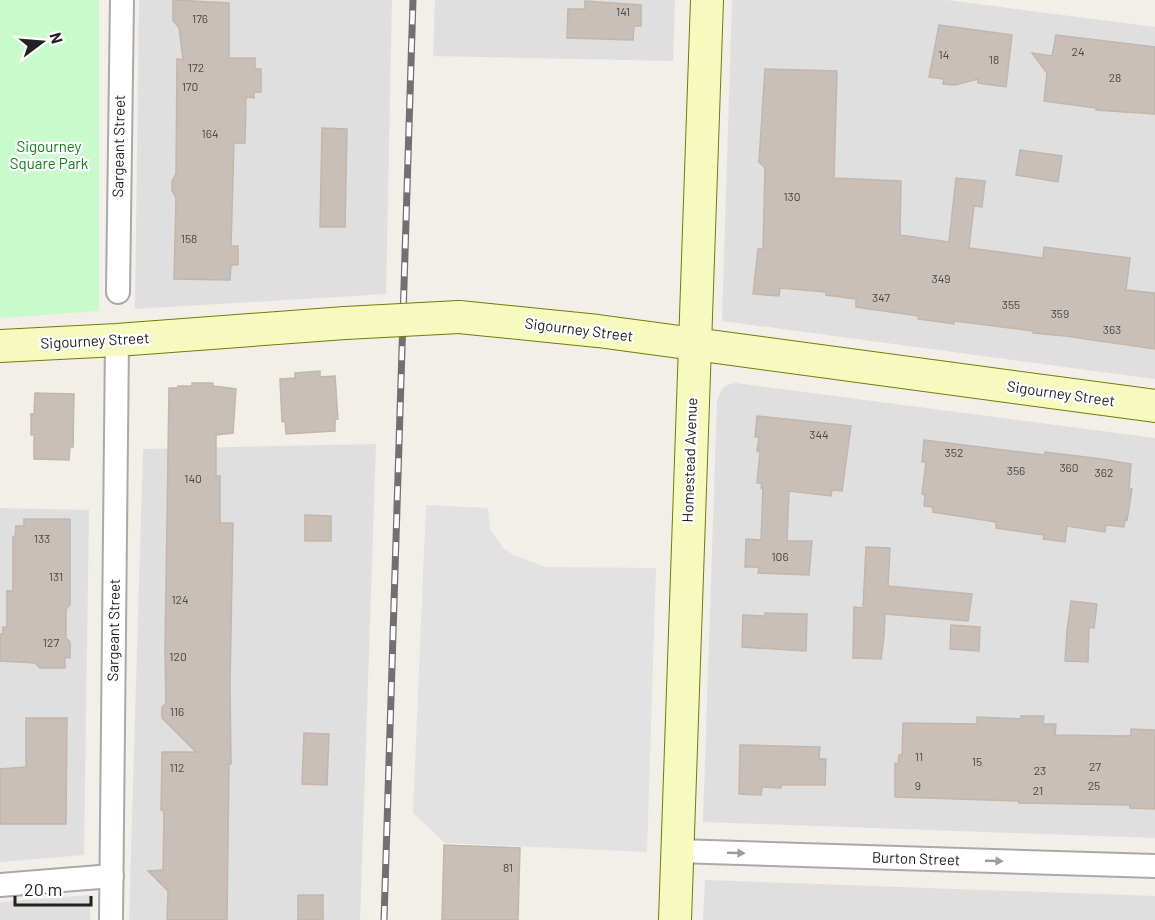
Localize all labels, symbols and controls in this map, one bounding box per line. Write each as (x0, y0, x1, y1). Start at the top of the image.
house number: 141 (616, 4, 630, 18)
house number: 176 (192, 11, 208, 25)
north arrow (12, 12, 72, 72)
text: N (46, 30, 67, 45)
house number: 24 (1071, 44, 1085, 58)
house number: 14 (939, 47, 949, 61)
house number: 18 (989, 52, 999, 66)
house number: 172 (188, 60, 204, 74)
house number: 28 (1109, 70, 1121, 84)
house number: 170 (182, 79, 198, 93)
street label: Sargeant Street (108, 94, 128, 198)
house number: 164 (202, 126, 219, 140)
park label: Sigourney Square Park (10, 137, 89, 172)
house number: 130 (783, 189, 801, 203)
house number: 158 (181, 231, 197, 245)
house number: 349 (931, 271, 951, 285)
house number: 347 (872, 290, 890, 304)
house number: 355 (1002, 297, 1020, 311)
house number: 359 (1051, 306, 1069, 320)
street label: Sigourney Street (524, 313, 634, 345)
house number: 363 (1103, 322, 1121, 336)
street label: Sigourney Street (40, 328, 150, 352)
street label: Sigourney Street (1006, 377, 1116, 410)
street label: Homestead Avenue (678, 397, 700, 523)
house number: 344 (809, 427, 829, 441)
house number: 352 (945, 445, 963, 459)
house number: 360 (1059, 460, 1079, 474)
house number: 356 (1007, 463, 1025, 477)
house number: 362 (1095, 465, 1113, 479)
house number: 140 (184, 471, 202, 485)
house number: 133 (34, 531, 50, 545)
house number: 106 (771, 549, 789, 563)
house number: 131 (49, 569, 63, 583)
street label: Sargeant Street (103, 578, 123, 682)
house number: 124 (171, 592, 189, 606)
house number: 127 (43, 635, 59, 649)
house number: 120 (169, 649, 187, 663)
house number: 116 (170, 704, 184, 718)
house number: 11 (915, 749, 923, 763)
house number: 15 (972, 754, 982, 768)
house number: 27 (1089, 759, 1101, 773)
house number: 112 (170, 760, 184, 774)
house number: 23 (1034, 763, 1046, 777)
house number: 9 (915, 778, 921, 792)
house number: 25 (1088, 778, 1100, 792)
house number: 21 (1033, 783, 1043, 797)
street label: Burton Street (872, 847, 961, 869)
one-way arrow (726, 849, 745, 858)
one-way arrow (984, 856, 1003, 866)
house number: 81 (503, 860, 513, 874)
scale bar (15, 869, 92, 907)
text: 20 m (24, 878, 62, 900)

